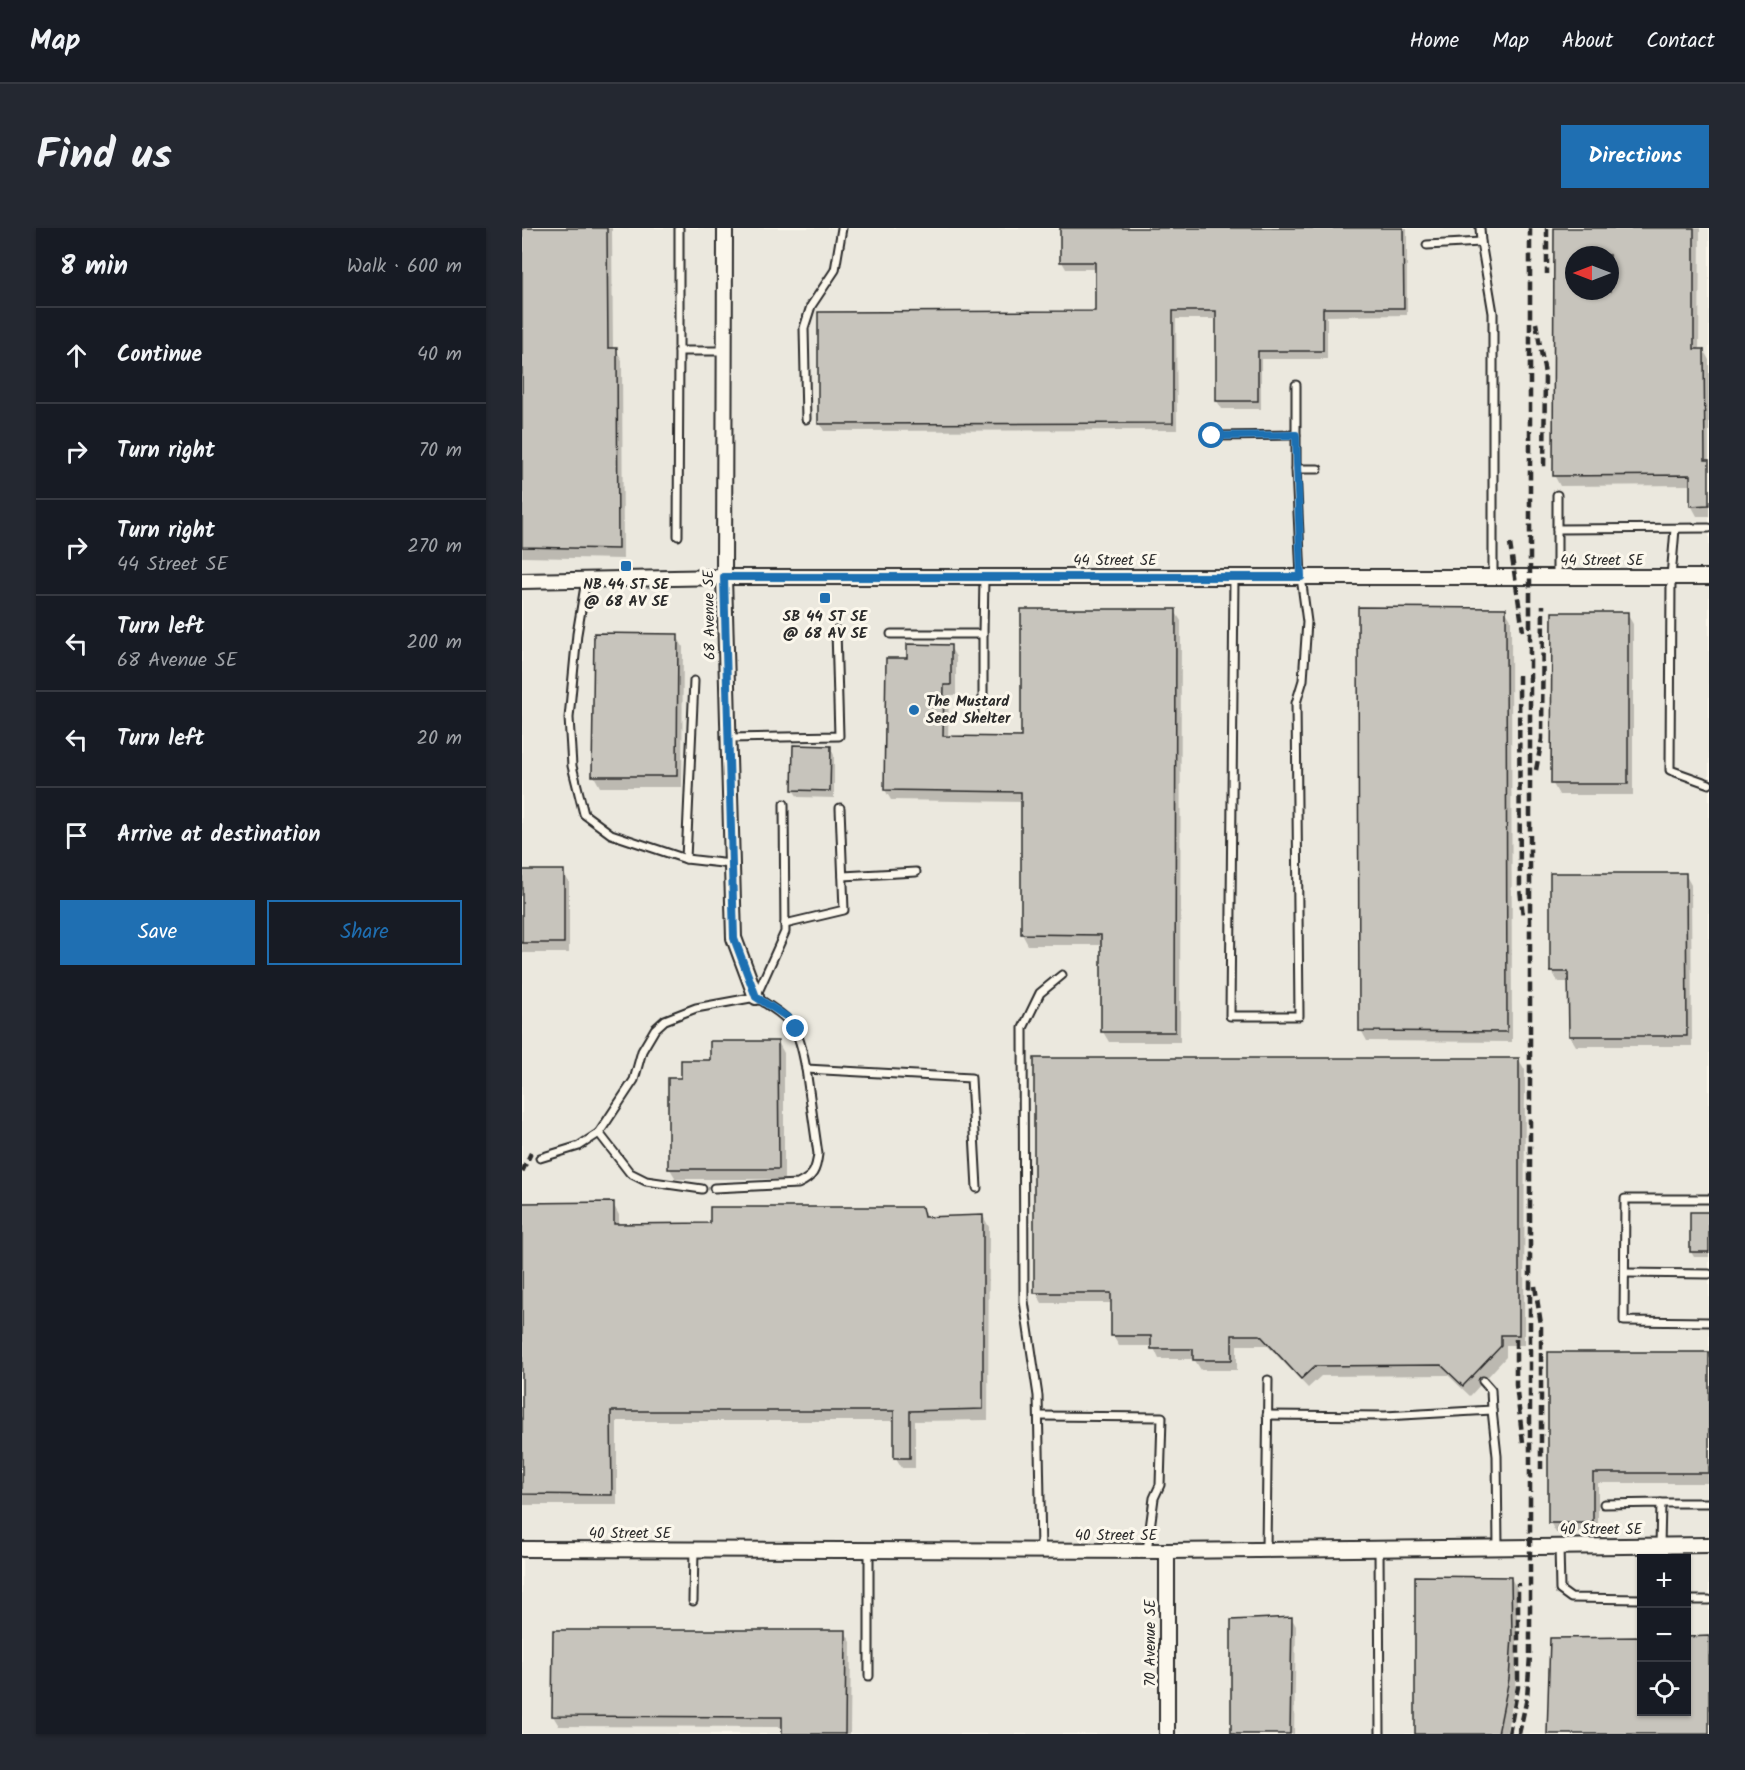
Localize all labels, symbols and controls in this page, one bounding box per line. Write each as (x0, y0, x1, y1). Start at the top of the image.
text: Map (30, 19, 81, 64)
text: Home (1410, 25, 1459, 58)
text: Map (1492, 25, 1529, 58)
text: About (1562, 25, 1613, 58)
text: Contact (1646, 25, 1715, 58)
text: Find us (36, 123, 172, 190)
button: Directions (1561, 125, 1709, 188)
text: 8 min (60, 246, 128, 288)
north arrow (1565, 246, 1619, 300)
text: Walk · 600 m (347, 251, 462, 283)
text: Continue (117, 338, 202, 373)
icon: ahead (60, 339, 93, 372)
text: 40 m (417, 339, 462, 371)
route start (1198, 422, 1224, 448)
text: Turn right (117, 434, 215, 469)
icon: right (60, 435, 93, 468)
text: 70 m (419, 435, 462, 467)
text: Turn right (117, 514, 215, 549)
icon: right (60, 531, 93, 564)
text: 270 m (407, 531, 462, 563)
text: 44 Street SE (117, 549, 228, 581)
street label: 44 Street SE (1073, 549, 1158, 573)
street label: 44 Street SE (1560, 549, 1645, 573)
marker: NB 44 ST SE @ 68 AV SE (619, 559, 633, 573)
street label: 68 Avenue SE (697, 568, 723, 660)
place label: NB 44 ST SE @ 68 AV SE (583, 573, 669, 614)
marker: SB 44 ST SE @ 68 AV SE (818, 591, 832, 605)
place label: SB 44 ST SE @ 68 AV SE (783, 605, 868, 646)
text: Turn left (117, 610, 204, 645)
icon: left (60, 627, 93, 660)
text: 200 m (406, 627, 462, 659)
text: 68 Avenue SE (117, 645, 237, 677)
place label: The Mustard Seed Shelter (926, 690, 1011, 731)
marker: The Mustard Seed Shelter (907, 703, 921, 717)
text: Turn left (117, 722, 204, 757)
icon: left (60, 723, 93, 756)
text: 20 m (416, 723, 462, 755)
text: Arrive at destination (117, 818, 320, 853)
icon: arrive (60, 819, 93, 852)
button: Save (60, 900, 255, 965)
button: Share (267, 900, 462, 965)
route end (782, 1015, 808, 1041)
street label: 40 Street SE (1560, 1518, 1644, 1542)
street label: 40 Street SE (589, 1522, 673, 1546)
street label: 40 Street SE (1075, 1524, 1159, 1548)
map controls (1637, 1554, 1691, 1716)
button: + (1637, 1554, 1691, 1608)
street label: 70 Avenue SE (1139, 1598, 1163, 1687)
button: − (1637, 1608, 1691, 1662)
button: locate (1637, 1662, 1691, 1716)

